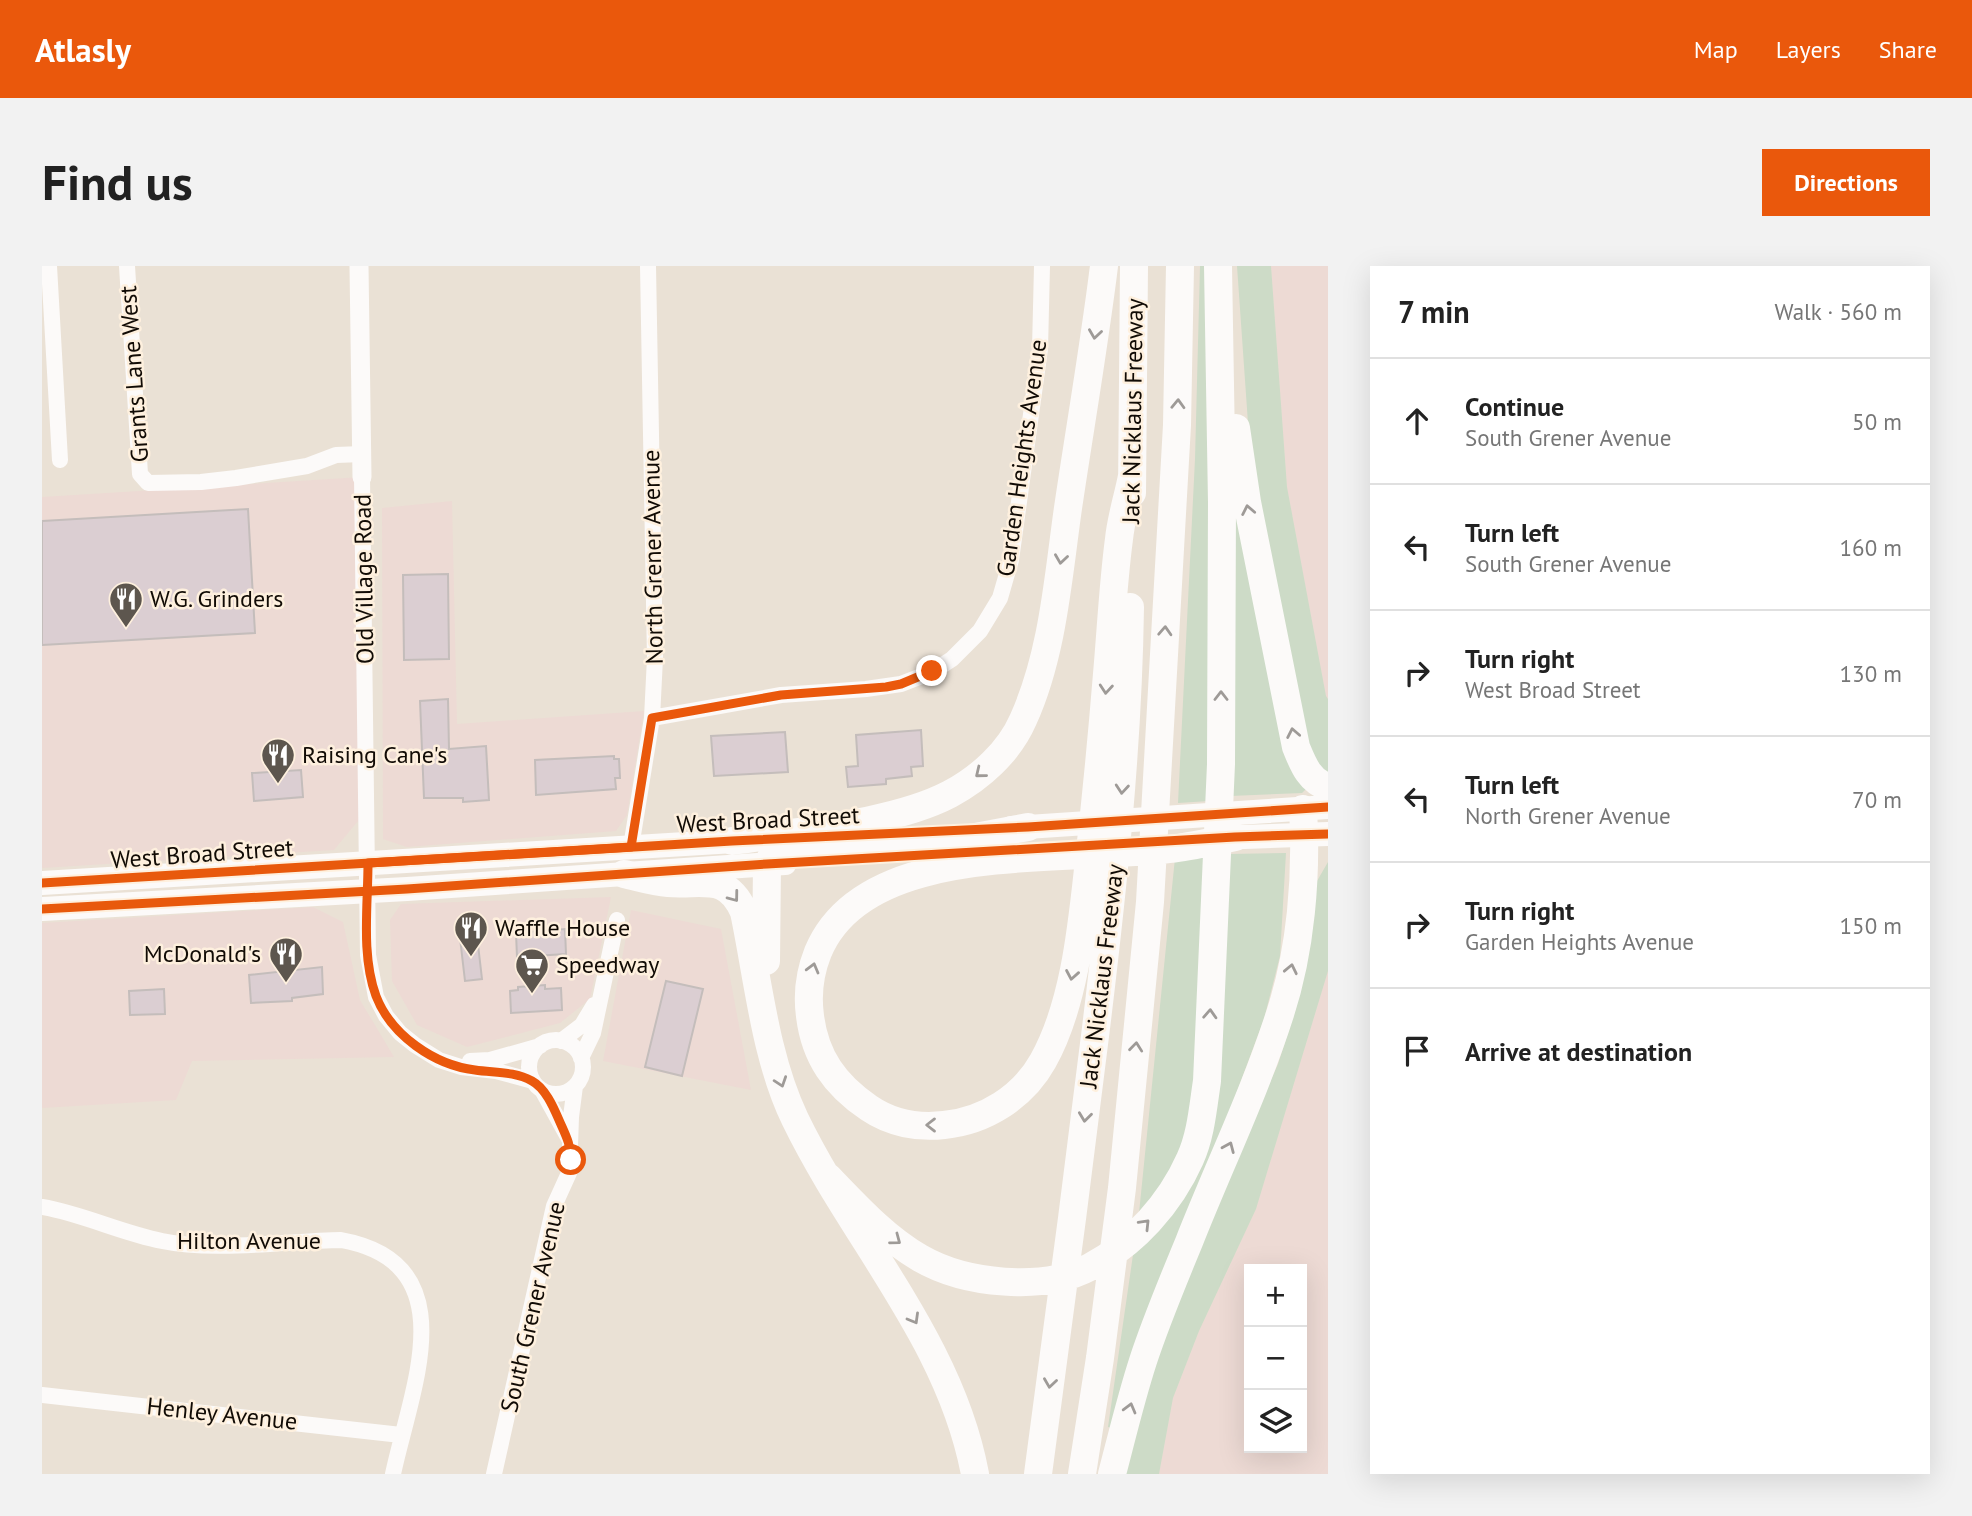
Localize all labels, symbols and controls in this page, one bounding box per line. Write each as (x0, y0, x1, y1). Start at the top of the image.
text: Atlasly (35, 28, 131, 71)
text: Map (1694, 34, 1738, 65)
text: Layers (1776, 34, 1841, 65)
text: Share (1879, 34, 1937, 65)
button: Directions (1762, 149, 1930, 216)
text: Find us (42, 150, 193, 214)
street label: Grants Lane West (112, 285, 155, 463)
text: 7 min (1398, 292, 1470, 331)
text: Walk · 560 m (1775, 297, 1902, 326)
street label: Jack Nicklaus Freeway (1115, 298, 1150, 525)
one-way arrow (1088, 328, 1103, 340)
street label: Garden Heights Avenue (990, 337, 1053, 578)
text: Continue (1465, 390, 1564, 423)
one-way arrow (1170, 398, 1185, 409)
icon: ahead (1398, 402, 1436, 440)
text: 50 m (1852, 407, 1902, 436)
text: South Grener Avenue (1465, 423, 1671, 452)
street label: North Grener Avenue (635, 449, 670, 665)
street label: Old Village Road (347, 494, 380, 664)
one-way arrow (1242, 504, 1257, 516)
text: Turn left (1465, 516, 1559, 549)
icon: left (1398, 528, 1436, 566)
text: 160 m (1840, 533, 1902, 562)
text: South Grener Avenue (1465, 549, 1671, 578)
one-way arrow (1054, 553, 1069, 564)
restaurant icon: W.G. Grinders (107, 580, 145, 629)
place label: W.G. Grinders (150, 583, 283, 614)
one-way arrow (1157, 626, 1172, 637)
text: Turn right (1465, 642, 1574, 675)
icon: right (1398, 654, 1436, 692)
route end (916, 655, 947, 686)
text: 130 m (1840, 659, 1902, 688)
text: West Broad Street (1465, 675, 1641, 704)
one-way arrow (1099, 684, 1114, 695)
one-way arrow (1213, 690, 1229, 701)
one-way arrow (1287, 727, 1302, 739)
restaurant icon: Raising Cane's (259, 736, 297, 785)
place label: Raising Cane's (302, 739, 447, 770)
one-way arrow (976, 765, 989, 777)
text: Turn left (1465, 768, 1559, 801)
icon: left (1398, 780, 1436, 818)
one-way arrow (1115, 784, 1130, 795)
text: 70 m (1852, 785, 1902, 814)
street label: West Broad Street (676, 799, 860, 840)
text: North Grener Avenue (1465, 801, 1671, 830)
street label: West Broad Street (109, 832, 294, 875)
street label: Jack Nicklaus Freeway (1072, 862, 1131, 1091)
one-way arrow (726, 890, 739, 902)
text: Turn right (1465, 894, 1574, 927)
icon: right (1398, 906, 1436, 944)
restaurant icon: Waffle House (452, 909, 490, 958)
text: 150 m (1840, 911, 1902, 940)
place label: Waffle House (495, 912, 630, 943)
text: Garden Heights Avenue (1465, 927, 1694, 956)
restaurant icon: McDonald's (267, 935, 305, 984)
place label: McDonald's (144, 938, 261, 969)
supermarket icon: Speedway (513, 946, 551, 995)
place label: Speedway (556, 949, 660, 980)
one-way arrow (805, 962, 819, 974)
one-way arrow (1283, 963, 1297, 975)
one-way arrow (1065, 969, 1080, 981)
one-way arrow (1203, 1008, 1218, 1019)
icon: arrive (1398, 1032, 1436, 1070)
text: Arrive at destination (1465, 1035, 1692, 1068)
one-way arrow (1128, 1042, 1143, 1053)
one-way arrow (773, 1076, 787, 1088)
one-way arrow (1078, 1111, 1093, 1123)
one-way arrow (925, 1117, 935, 1133)
one-way arrow (1221, 1142, 1235, 1154)
route start (555, 1144, 586, 1175)
street label: South Grener Avenue (493, 1198, 572, 1415)
one-way arrow (1137, 1220, 1150, 1233)
street label: Hilton Avenue (177, 1225, 321, 1256)
one-way arrow (888, 1232, 900, 1245)
map controls (1244, 1264, 1307, 1453)
button: + (1244, 1264, 1307, 1327)
one-way arrow (906, 1312, 919, 1325)
button: − (1244, 1327, 1307, 1390)
one-way arrow (1043, 1377, 1058, 1389)
street label: Henley Avenue (145, 1390, 299, 1437)
button: layers (1244, 1390, 1307, 1453)
one-way arrow (1122, 1402, 1136, 1414)

